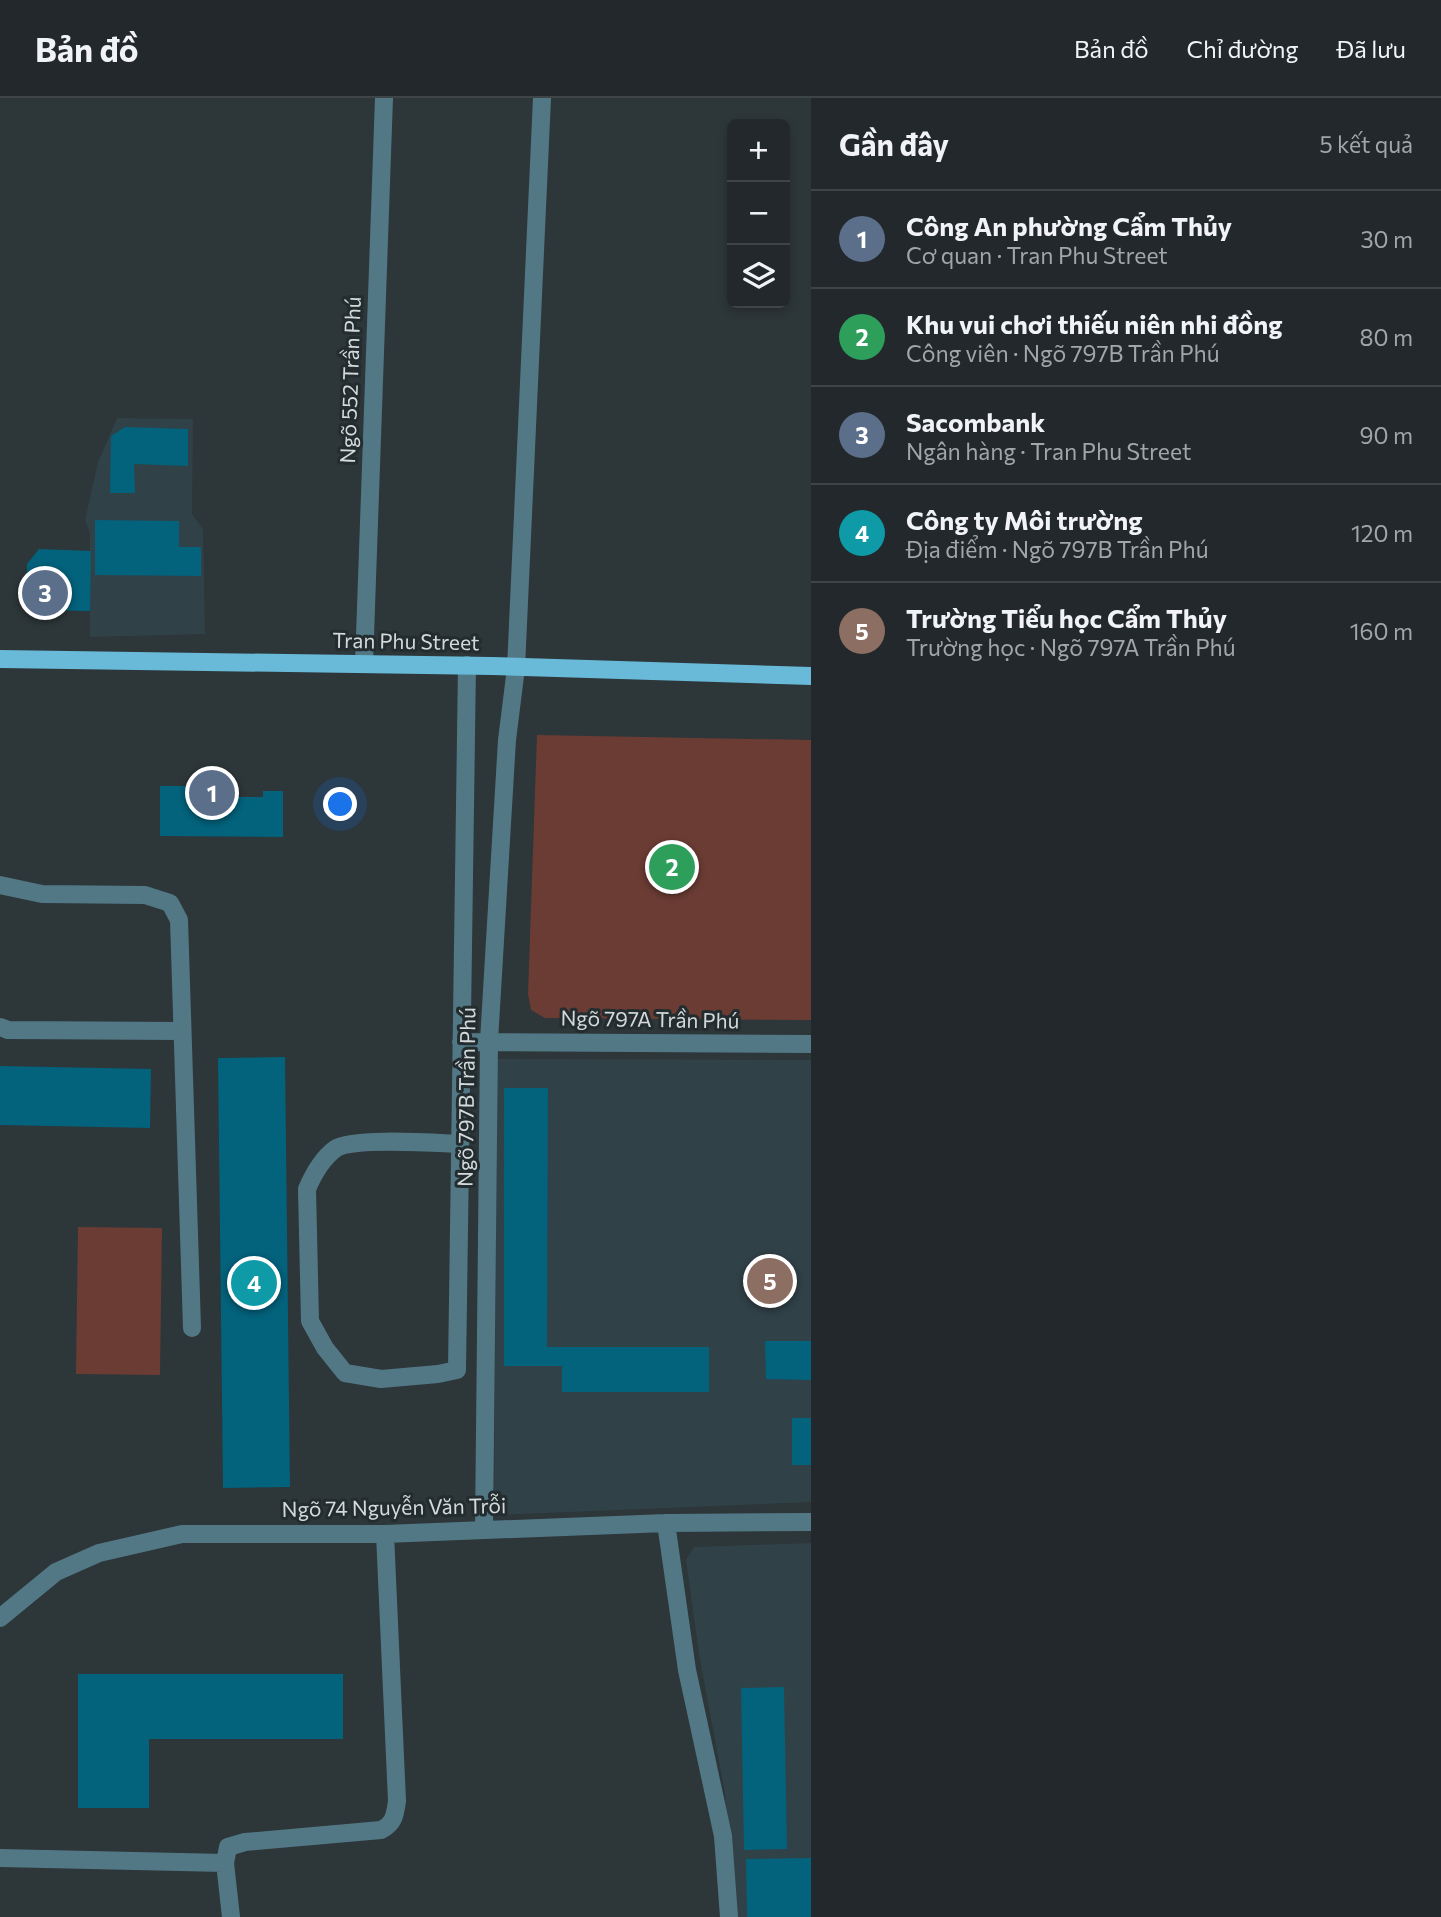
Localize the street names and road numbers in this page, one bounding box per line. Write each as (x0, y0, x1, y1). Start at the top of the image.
street label: Ngõ 552 Trần Phú (334, 296, 365, 464)
street label: Tran Phu Street (332, 627, 480, 654)
street label: Ngõ 797A Trần Phú (560, 1004, 740, 1033)
street label: Ngõ 797B Trần Phú (451, 1007, 480, 1187)
street label: Ngõ 74 Nguyễn Văn Trỗi (281, 1491, 506, 1521)

